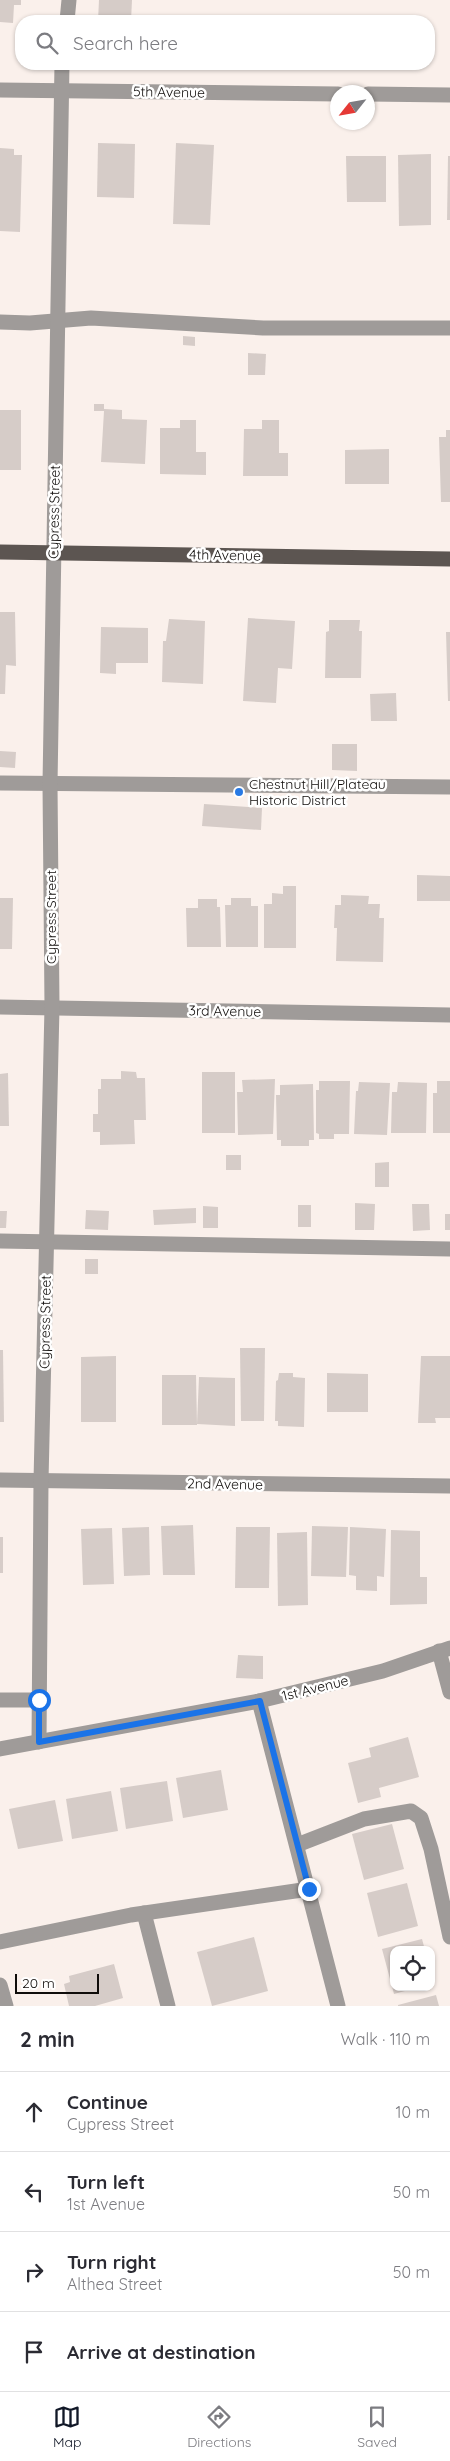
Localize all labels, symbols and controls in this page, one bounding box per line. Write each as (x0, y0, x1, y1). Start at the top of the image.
search box (15, 15, 435, 70)
icon: search (33, 29, 61, 57)
text: Search here (73, 31, 178, 55)
street label: 5th Avenue (133, 82, 205, 102)
north arrow (330, 85, 375, 130)
street label: Cypress Street (44, 465, 64, 559)
street label: 4th Avenue (189, 545, 261, 565)
place label: Chestnut Hill/Plateau Historic District (249, 775, 386, 809)
marker: Chestnut Hill/Plateau Historic District (233, 786, 245, 798)
street label: Cypress Street (42, 870, 60, 964)
street label: 3rd Avenue (189, 1001, 262, 1021)
street label: Cypress Street (35, 1275, 55, 1369)
street label: 2nd Avenue (187, 1474, 263, 1494)
street label: 1st Avenue (280, 1671, 350, 1705)
route start (28, 1689, 51, 1712)
route end (298, 1878, 321, 1901)
map controls (390, 1946, 435, 1991)
button: locate (390, 1946, 435, 1991)
scale bar (15, 1971, 99, 1994)
text: 20 m (22, 1974, 55, 1992)
text: 2 min (20, 2026, 75, 2052)
text: Walk · 110 m (341, 2029, 430, 2049)
text: Continue (67, 2090, 148, 2114)
icon: ahead (20, 2098, 48, 2126)
text: 10 m (396, 2102, 430, 2122)
text: Cypress Street (67, 2114, 174, 2134)
text: Turn left (67, 2170, 145, 2194)
icon: left (20, 2178, 48, 2206)
text: 50 m (393, 2182, 430, 2202)
text: 1st Avenue (67, 2194, 145, 2214)
text: Turn right (67, 2250, 156, 2274)
icon: right (20, 2258, 48, 2286)
text: 50 m (393, 2262, 430, 2282)
text: Althea Street (67, 2274, 162, 2294)
icon: arrive (20, 2338, 48, 2366)
text: Arrive at destination (67, 2340, 256, 2364)
tab: Map (53, 2403, 81, 2451)
tab: Directions (187, 2403, 251, 2451)
tab: Saved (357, 2403, 397, 2451)

